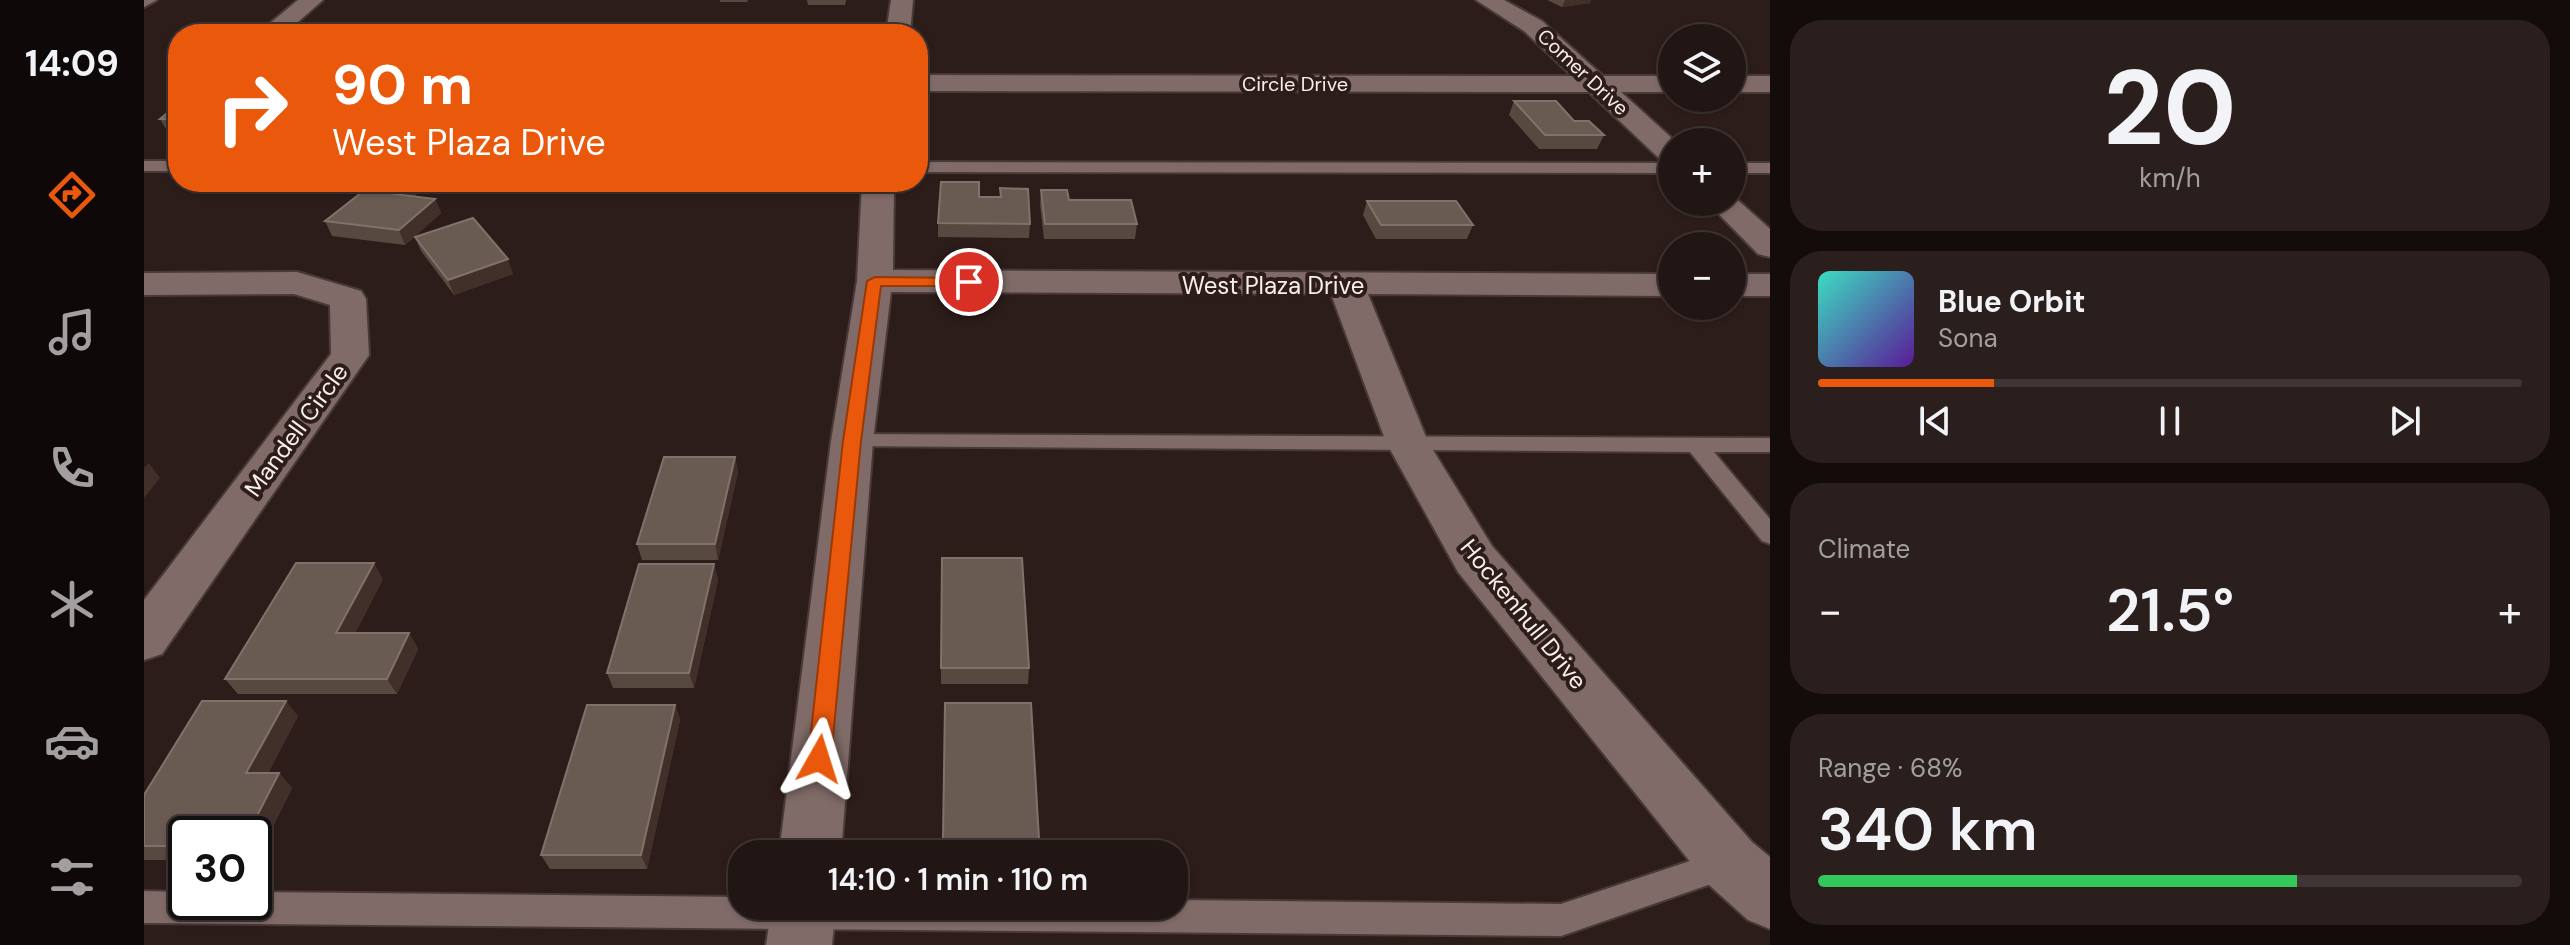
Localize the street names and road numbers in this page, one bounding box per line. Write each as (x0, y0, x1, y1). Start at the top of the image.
street label: Comer Drive (1532, 23, 1634, 121)
street label: Circle Drive (1242, 71, 1348, 97)
street label: West Plaza Drive (1182, 270, 1364, 301)
street label: Mandell Circle (237, 357, 355, 503)
street label: Hockenhull Drive (1454, 533, 1594, 695)

